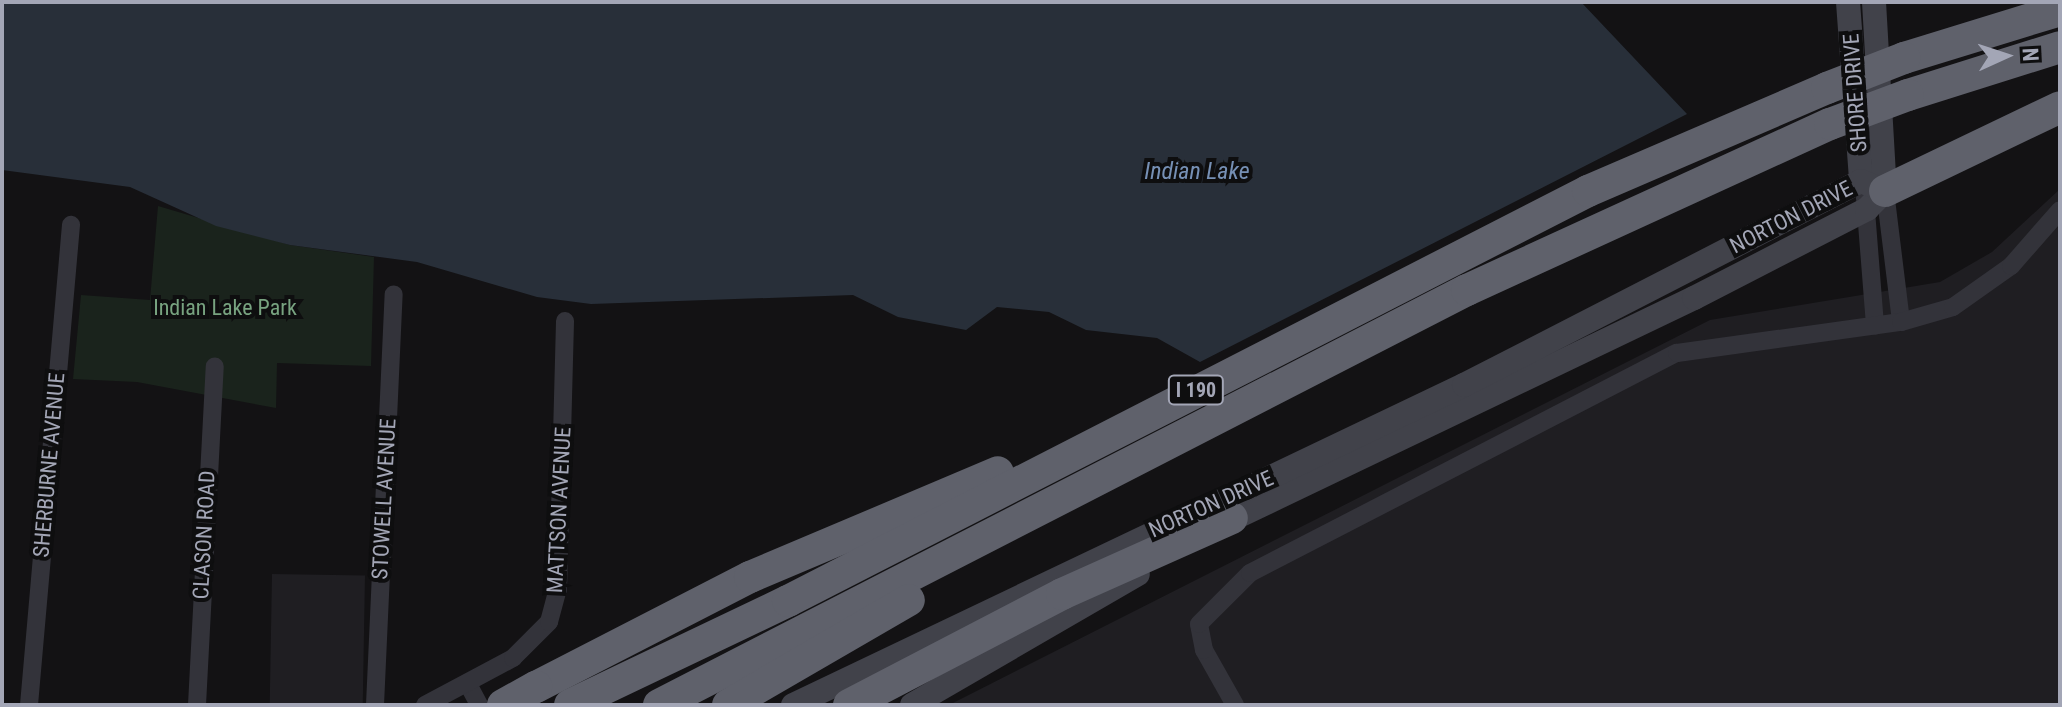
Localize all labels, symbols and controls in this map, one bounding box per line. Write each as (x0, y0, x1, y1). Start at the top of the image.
north arrow (1966, 16, 2046, 96)
street label: SHORE DRIVE (1838, 33, 1872, 153)
text: N (2018, 47, 2043, 62)
water label: Indian Lake (1144, 158, 1250, 186)
street label: NORTON DRIVE (1725, 175, 1857, 259)
park label: Indian Lake Park (153, 295, 297, 321)
street label: SHERBURNE AVENUE (28, 372, 70, 558)
road number: I 190 (1166, 374, 1226, 406)
street label: STOWELL AVENUE (367, 418, 401, 580)
street label: MATTSON AVENUE (541, 426, 577, 594)
street label: NORTON DRIVE (1145, 465, 1277, 543)
street label: CLASON ROAD (187, 470, 221, 600)

